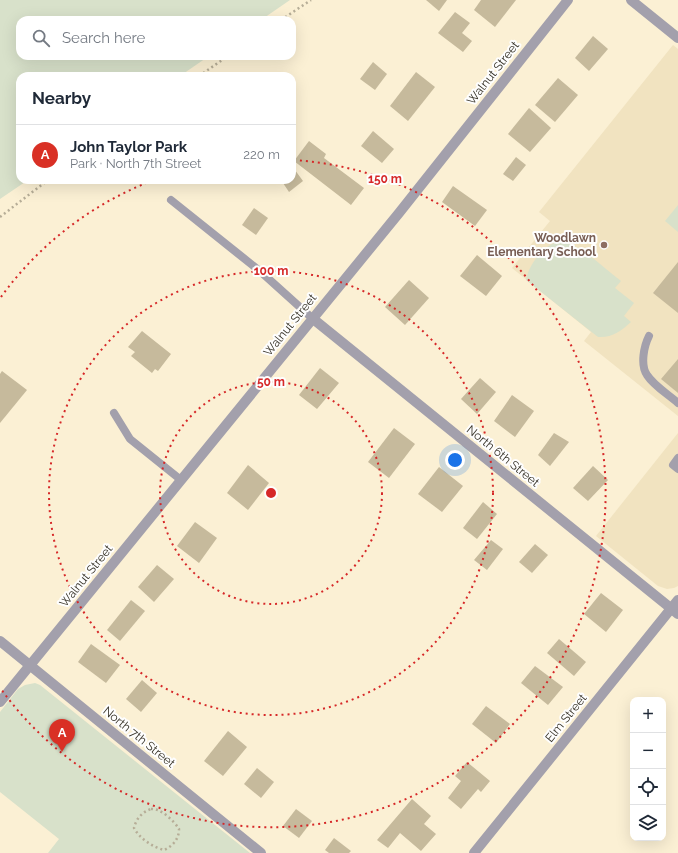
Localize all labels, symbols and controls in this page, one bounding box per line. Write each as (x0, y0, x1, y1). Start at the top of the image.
search box (16, 16, 296, 60)
icon: search (30, 27, 52, 49)
text: Search here (62, 29, 145, 47)
street label: Walnut Street (464, 39, 522, 107)
text: Nearby (32, 88, 91, 108)
text: John Taylor Park (70, 138, 187, 156)
text: A (41, 147, 49, 162)
text: 220 m (243, 147, 280, 162)
text: Park · North 7th Street (70, 156, 201, 171)
text: 150 m (368, 172, 402, 186)
place label: Woodlawn Elementary School (487, 231, 596, 259)
marker: Woodlawn Elementary School (599, 240, 609, 250)
text: 100 m (254, 264, 288, 278)
street label: Walnut Street (261, 291, 319, 359)
text: 50 m (257, 375, 285, 389)
street label: North 6th Street (464, 422, 542, 490)
your location (445, 450, 465, 470)
centre of rings (264, 486, 278, 500)
street label: Walnut Street (57, 542, 115, 610)
street label: Elm Street (542, 691, 590, 745)
map controls (630, 697, 666, 841)
button: + (630, 697, 666, 733)
street label: North 7th Street (100, 704, 178, 770)
pin: A (49, 719, 75, 752)
button: − (630, 733, 666, 769)
button: locate (630, 769, 666, 805)
button: layers (630, 805, 666, 841)

